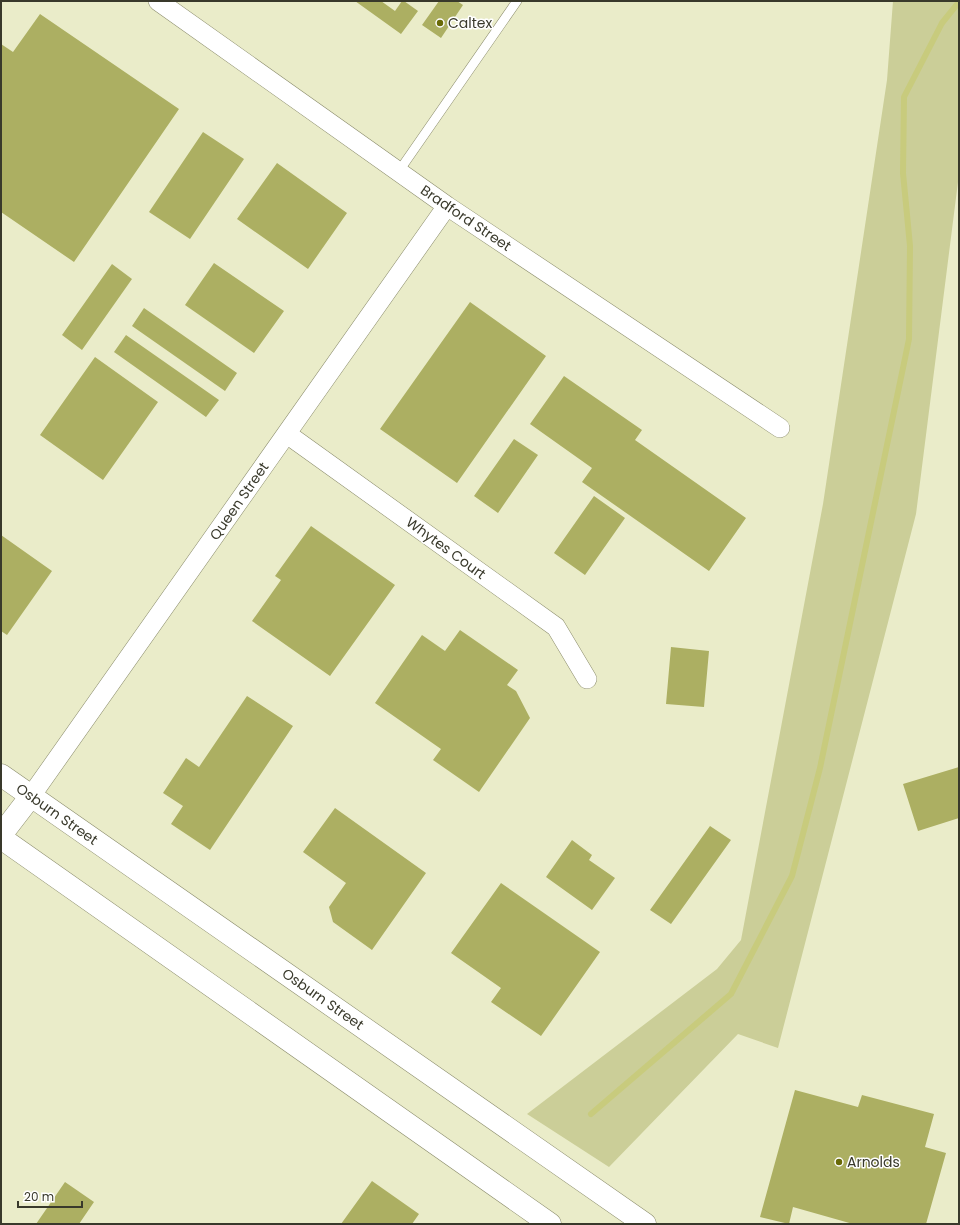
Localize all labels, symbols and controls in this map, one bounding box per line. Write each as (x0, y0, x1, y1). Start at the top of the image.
place label: Caltex (448, 13, 492, 33)
marker: Caltex (435, 18, 445, 28)
street label: Bradford Street (417, 180, 515, 256)
street label: Queen Street (205, 458, 273, 544)
street label: Whytes Court (402, 512, 490, 584)
street label: Osburn Street (12, 778, 102, 850)
street label: Osburn Street (278, 963, 368, 1035)
place label: Arnolds (847, 1152, 900, 1172)
marker: Arnolds (834, 1157, 844, 1167)
scale bar (18, 1183, 82, 1209)
text: 20 m (24, 1188, 54, 1205)

